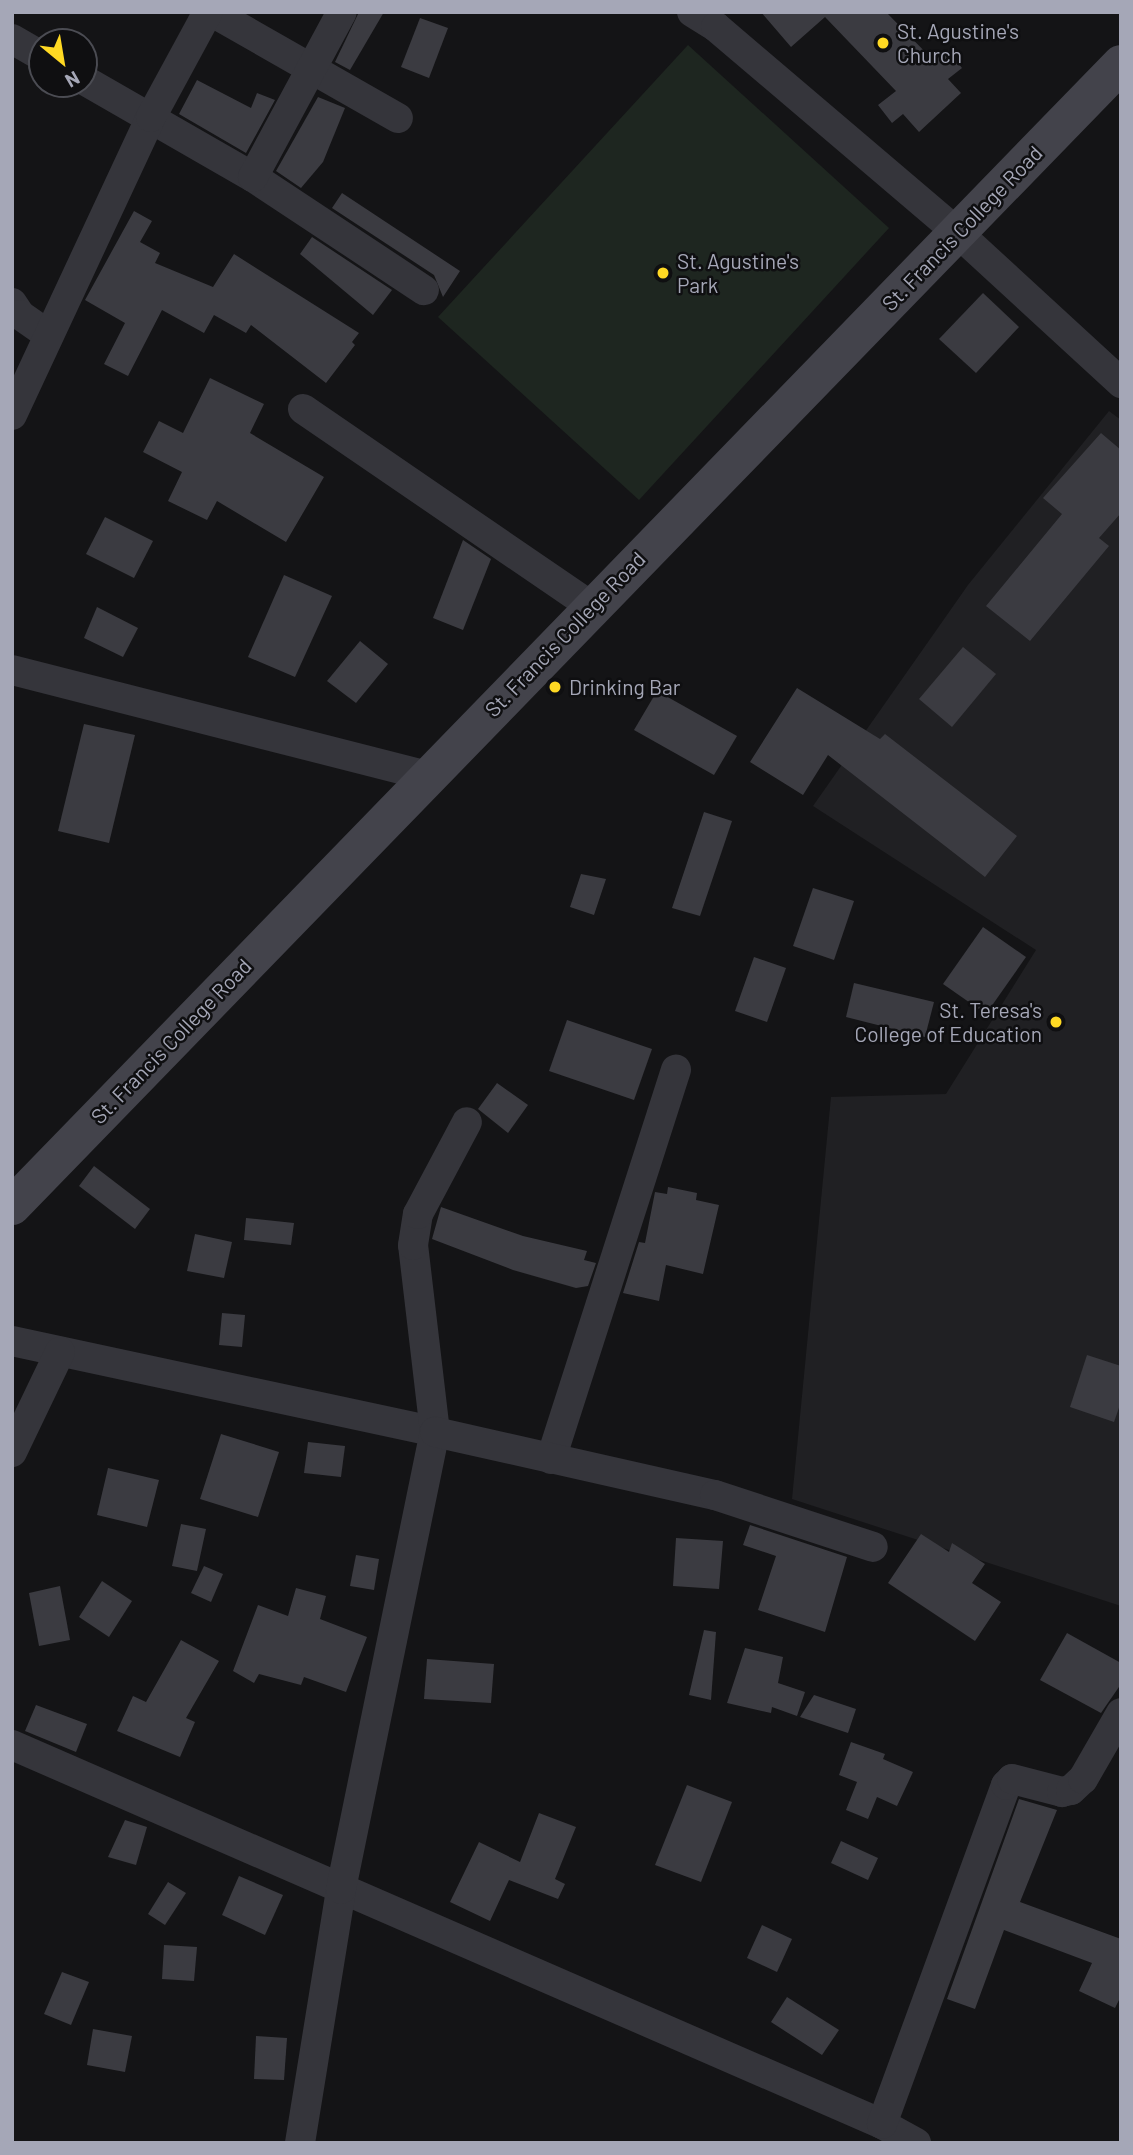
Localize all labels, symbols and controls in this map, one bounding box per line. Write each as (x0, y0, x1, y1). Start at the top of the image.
place label: St. Agustine's Church (897, 18, 1019, 68)
north arrow (28, 28, 98, 98)
marker: St. Agustine's Church (875, 35, 891, 51)
text: N (62, 67, 84, 93)
street label: St. Francis College Road (877, 140, 1047, 316)
place label: St. Agustine's Park (677, 248, 799, 298)
marker: St. Agustine's Park (655, 265, 671, 281)
street label: St. Francis College Road (480, 546, 650, 722)
place label: Drinking Bar (569, 674, 680, 700)
marker: Drinking Bar (547, 679, 563, 695)
street label: St. Francis College Road (86, 953, 256, 1129)
place label: St. Teresa's College of Education (855, 997, 1042, 1047)
marker: St. Teresa's College of Education (1048, 1014, 1064, 1030)

